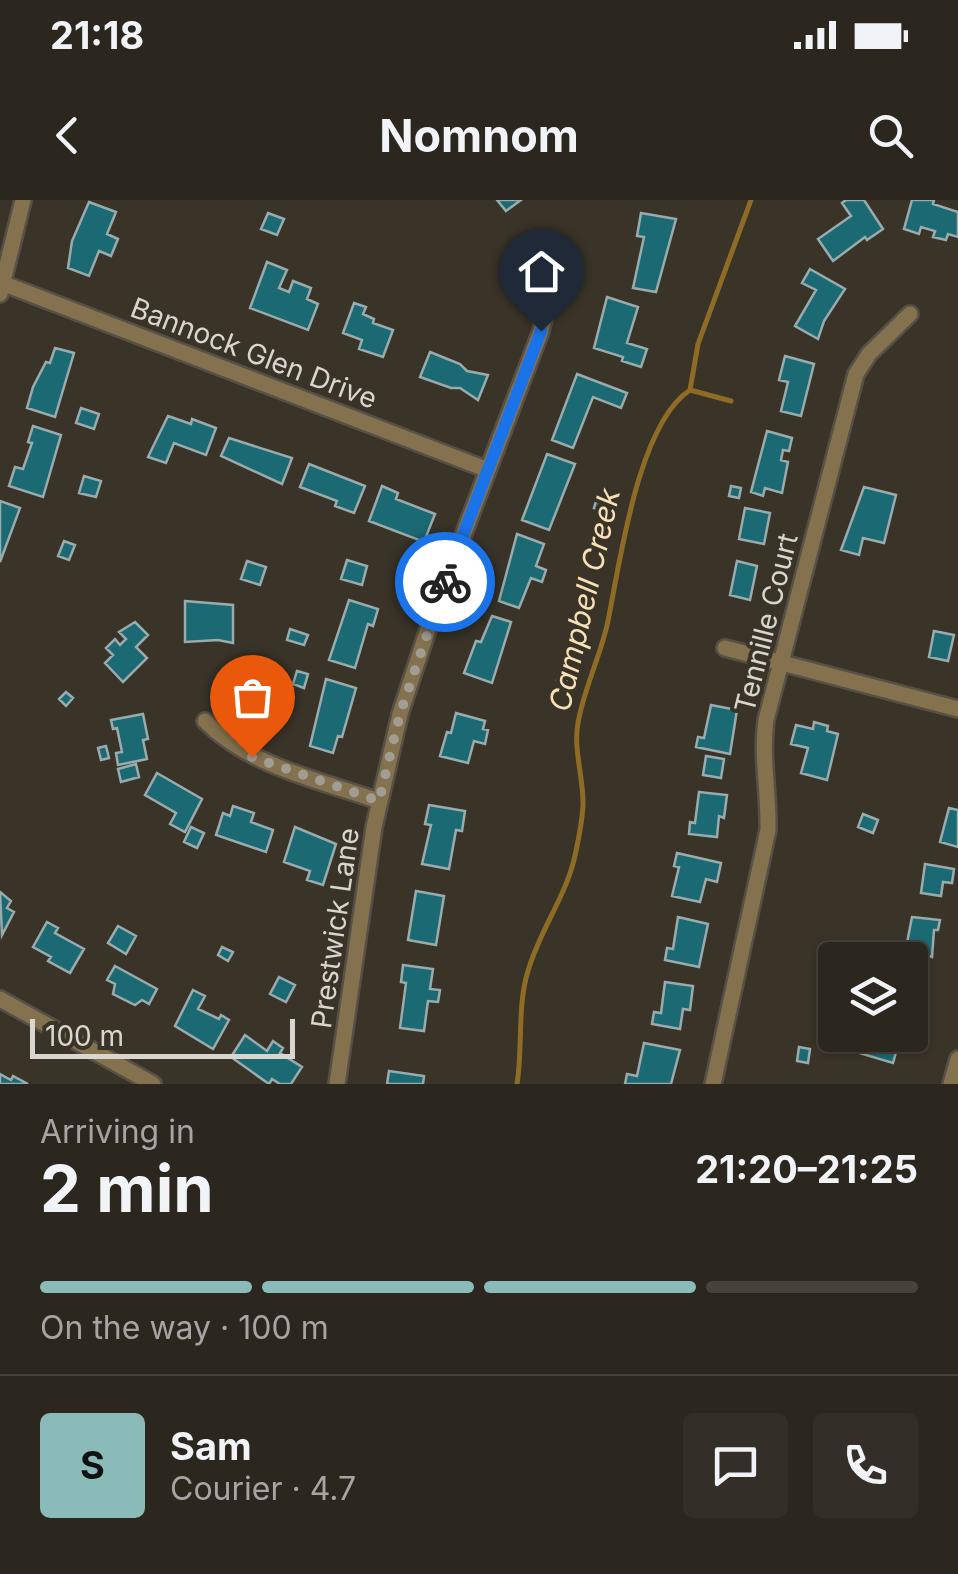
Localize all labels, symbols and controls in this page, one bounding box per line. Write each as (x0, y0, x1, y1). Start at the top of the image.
text: 21:18 (50, 12, 144, 58)
icon: back (40, 108, 95, 163)
text: Nomnom (379, 108, 579, 163)
icon: search (863, 108, 918, 163)
pin (499, 229, 584, 332)
icon: home (514, 244, 569, 299)
street label: Bannock Glen Drive (126, 290, 382, 416)
water label: Campbell Creek (541, 484, 627, 715)
street label: Tennille Court (727, 530, 805, 716)
courier (395, 532, 495, 632)
icon: bike (418, 555, 473, 610)
pin (210, 655, 295, 758)
icon: bag (225, 670, 280, 725)
street label: Prestwick Lane (304, 826, 366, 1030)
map controls (818, 942, 928, 1052)
button: layers (818, 942, 928, 1052)
scale bar (30, 1014, 295, 1058)
text: 100 m (45, 1019, 124, 1053)
text: Arriving in (40, 1112, 195, 1151)
text: 21:20–21:25 (695, 1146, 918, 1192)
text: 2 min (40, 1149, 214, 1228)
text: On the way · 100 m (40, 1308, 329, 1347)
button: chat (683, 1413, 788, 1518)
button: phone (813, 1413, 918, 1518)
text: Sam (170, 1423, 252, 1469)
text: S (80, 1442, 105, 1488)
text: Courier · 4.7 (170, 1469, 356, 1508)

